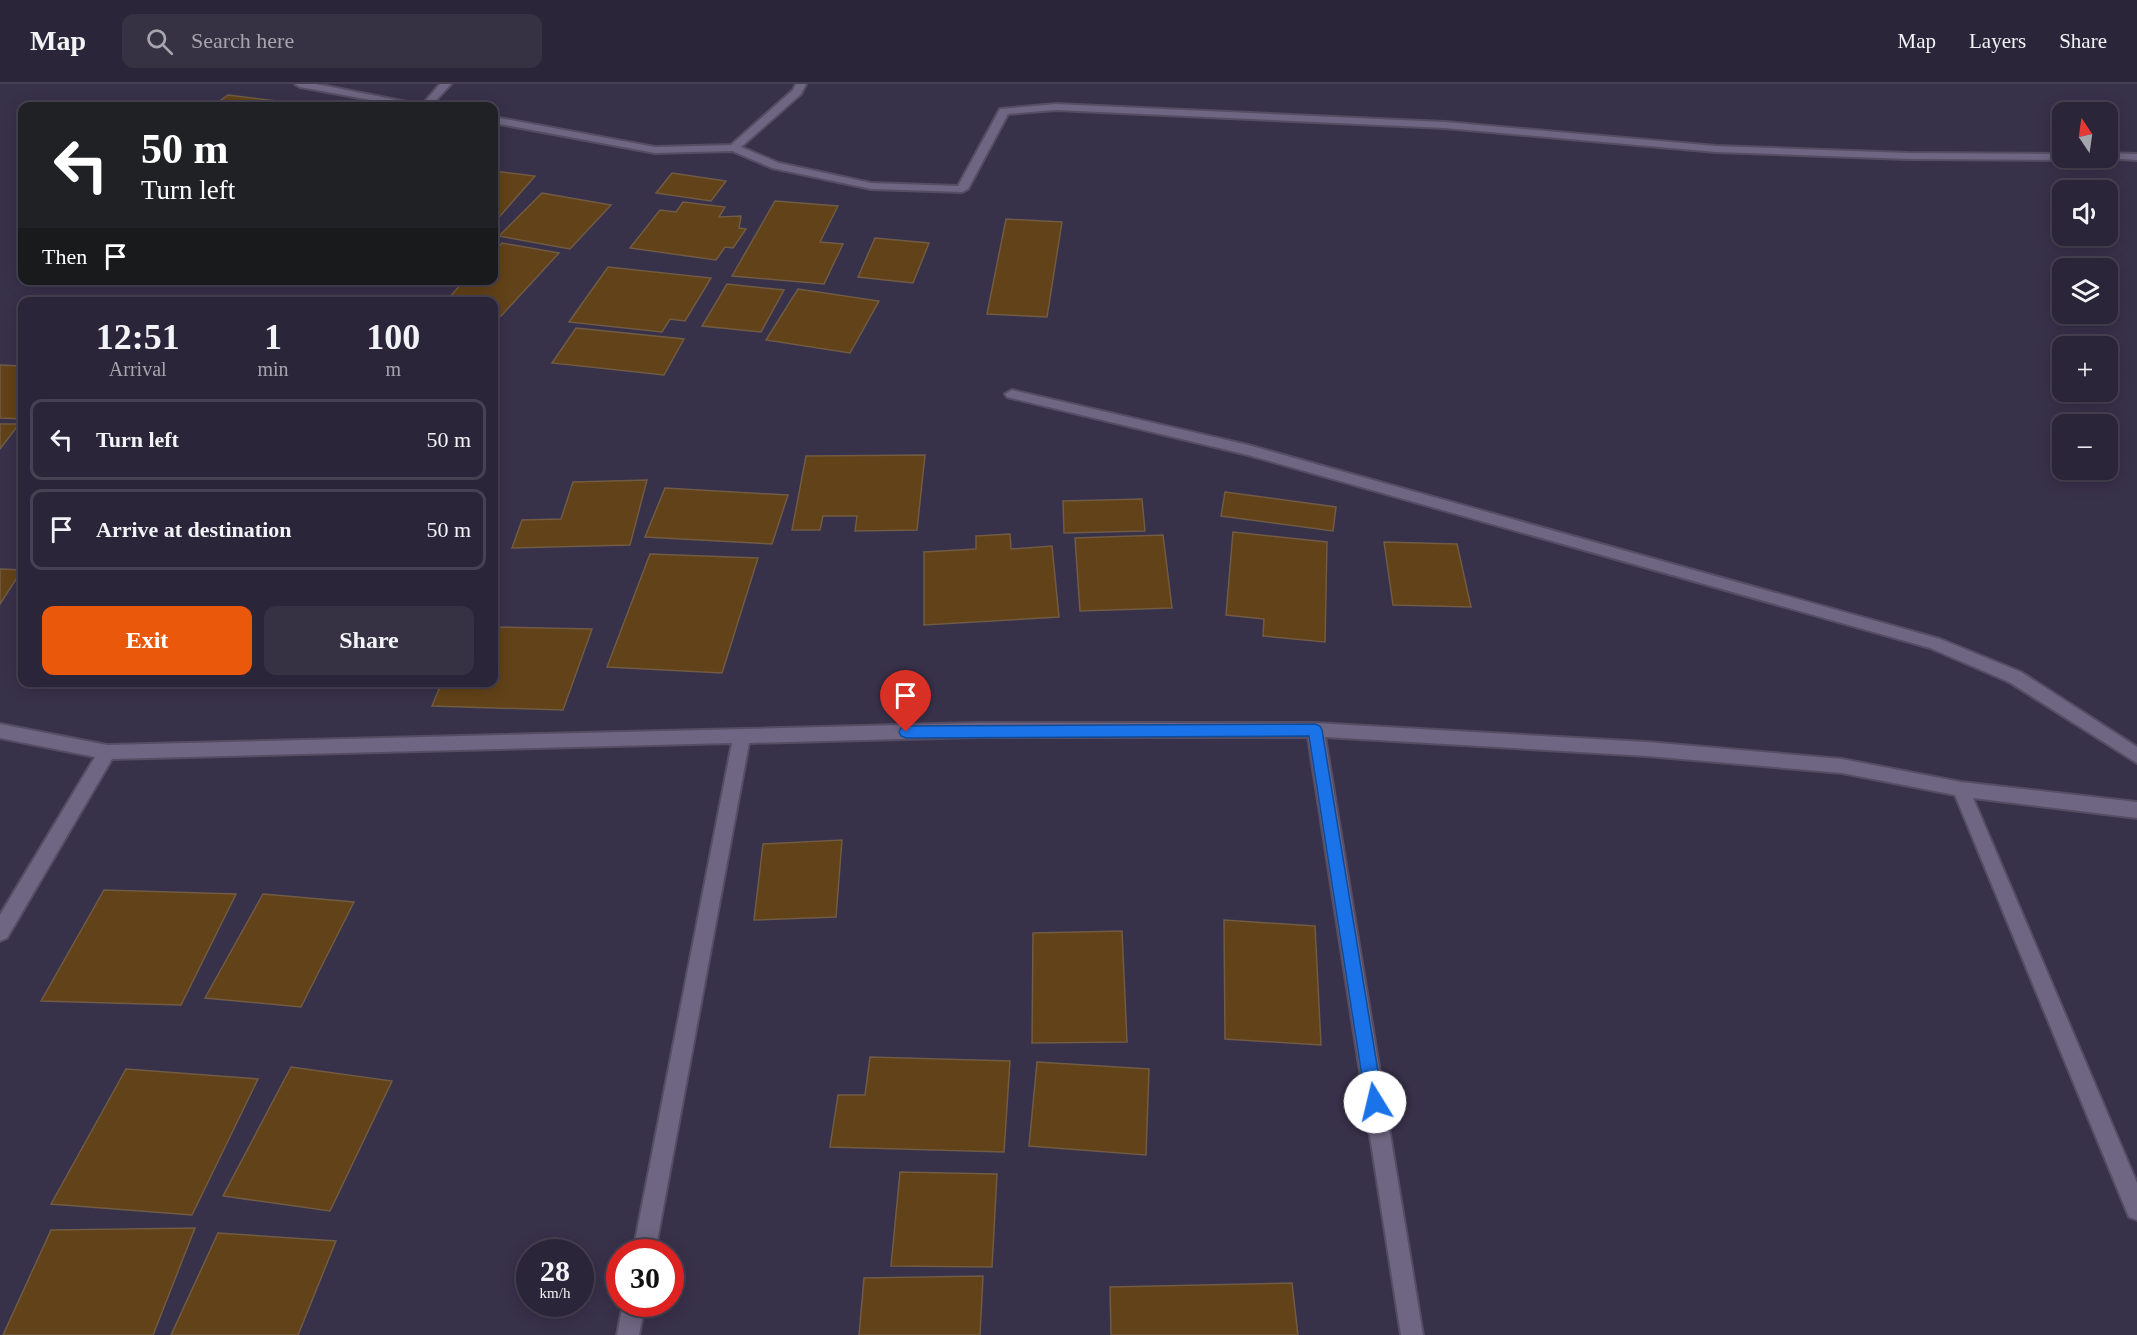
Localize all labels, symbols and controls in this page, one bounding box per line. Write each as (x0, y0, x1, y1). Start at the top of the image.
search box (122, 14, 542, 68)
text: Map (30, 25, 86, 56)
icon: search (143, 25, 176, 58)
text: Search here (191, 28, 294, 53)
text: Map (1898, 29, 1936, 53)
text: Layers (1969, 29, 2026, 53)
text: Share (2059, 29, 2107, 53)
north arrow (2052, 102, 2118, 168)
map controls (2052, 102, 2118, 480)
icon: left (42, 126, 120, 204)
text: 50 m (141, 126, 229, 172)
text: Turn left (141, 175, 235, 205)
button: sound (2052, 180, 2118, 246)
icon: arrive (99, 240, 132, 273)
text: Then (42, 244, 87, 269)
button: layers (2052, 258, 2118, 324)
text: 12:51 (96, 317, 180, 357)
text: 1 (264, 317, 282, 357)
text: 100 (366, 317, 420, 357)
button: + (2052, 336, 2118, 402)
text: Arrival (109, 358, 167, 380)
text: min (257, 358, 289, 380)
text: m (386, 358, 401, 380)
button: − (2052, 414, 2118, 480)
icon: left (45, 423, 78, 456)
text: Turn left (96, 427, 179, 452)
text: 50 m (426, 427, 471, 452)
icon: arrive (45, 513, 78, 546)
text: Arrive at destination (96, 517, 292, 542)
text: 50 m (426, 517, 471, 542)
button: Exit (42, 606, 252, 675)
button: Share (264, 606, 474, 675)
pin (880, 670, 931, 732)
icon: arrive (889, 679, 922, 712)
position arrow (1343, 1070, 1407, 1134)
speed limit sign: 30 (606, 1239, 684, 1317)
text: 28 (540, 1254, 570, 1287)
text: km/h (540, 1285, 570, 1301)

